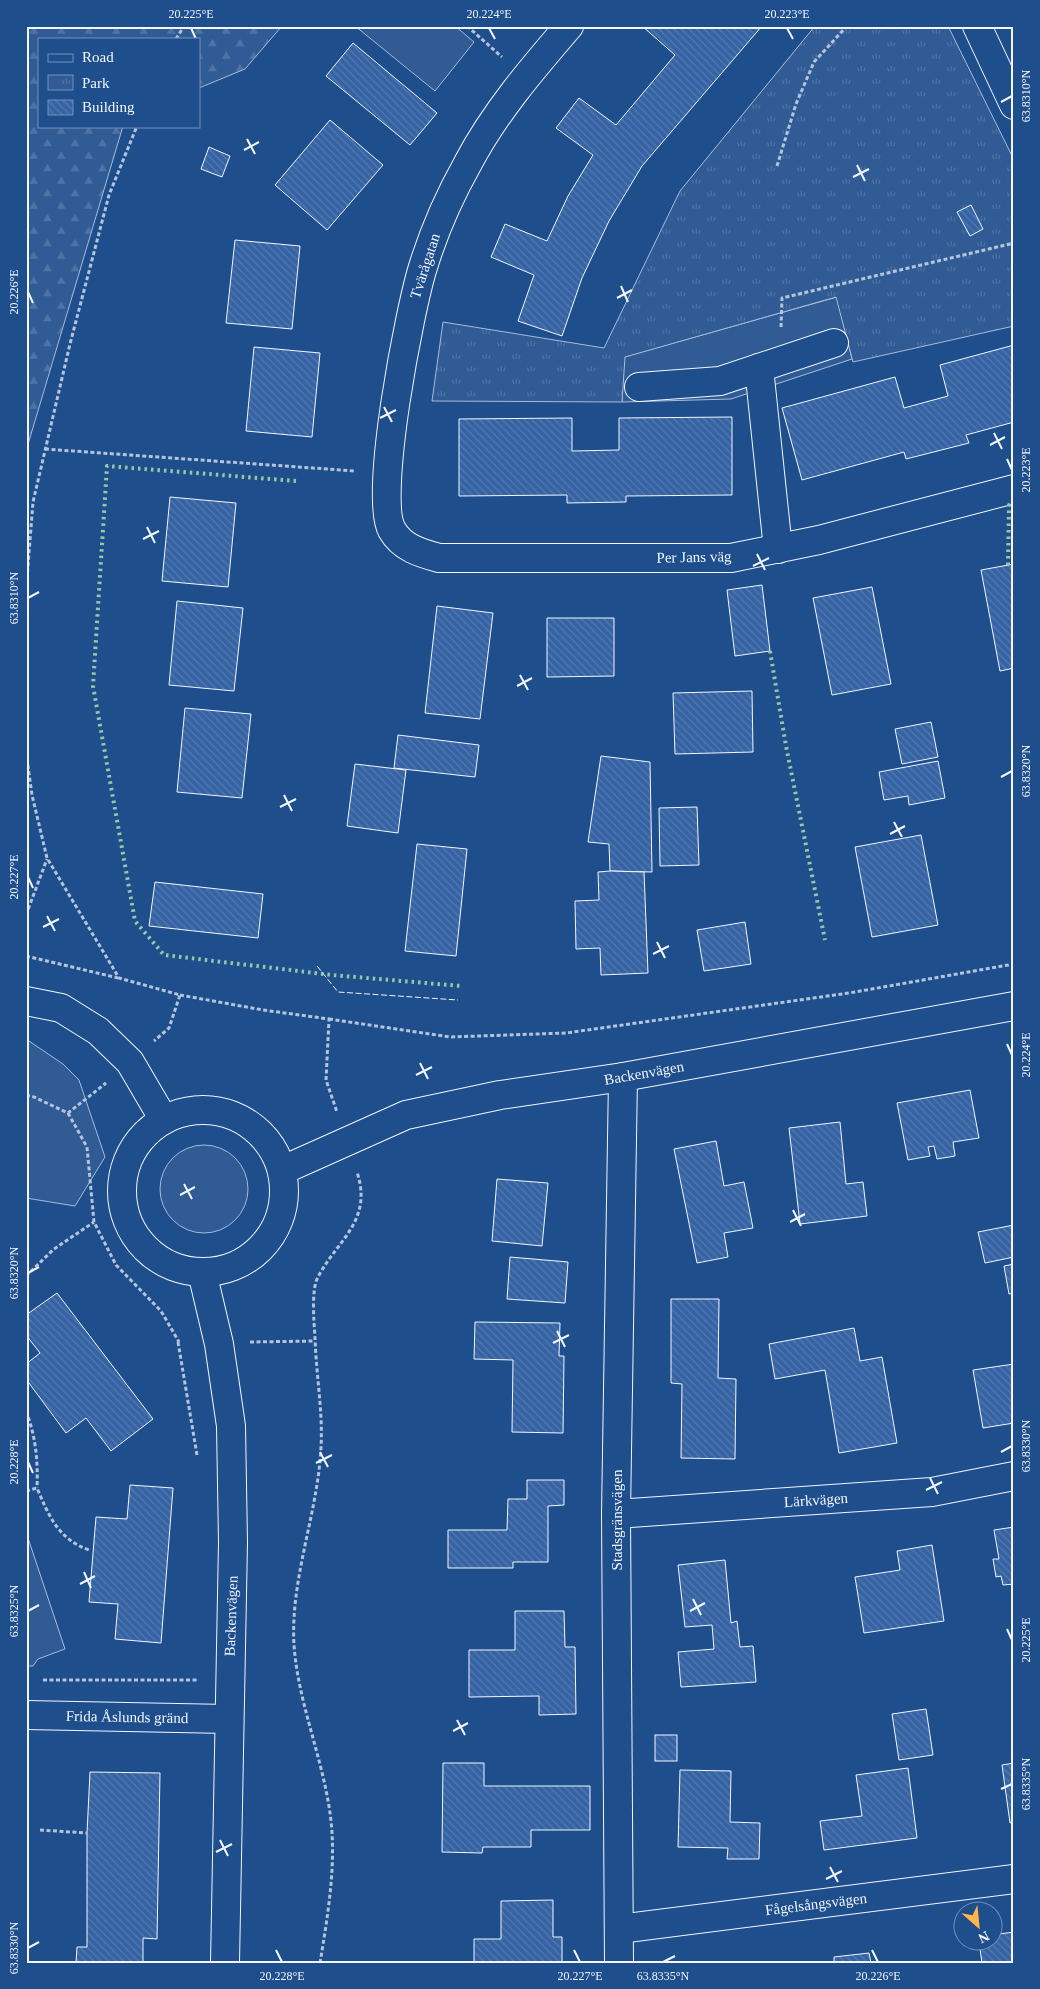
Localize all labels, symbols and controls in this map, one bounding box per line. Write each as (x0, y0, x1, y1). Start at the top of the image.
text: 20.225°E (168, 7, 214, 21)
text: 20.224°E (466, 7, 512, 21)
text: 20.223°E (764, 7, 810, 21)
legend (38, 38, 200, 128)
text: Road (82, 49, 114, 65)
text: 63.8310°N (1019, 69, 1033, 122)
text: Park (82, 75, 110, 91)
text: Building (82, 99, 135, 115)
street label: Tvärågatan (407, 231, 443, 301)
text: 20.226°E (7, 269, 21, 315)
text: 20.223°E (1019, 447, 1033, 493)
street label: Per Jans väg (656, 548, 732, 566)
text: 63.8310°N (7, 571, 21, 624)
text: 63.8320°N (1019, 744, 1033, 797)
text: 20.227°E (7, 854, 21, 900)
text: 20.224°E (1019, 1032, 1033, 1078)
street label: Backenvägen (603, 1058, 686, 1088)
text: 63.8320°N (7, 1246, 21, 1299)
text: 63.8330°N (1019, 1419, 1033, 1472)
text: 20.228°E (7, 1439, 21, 1485)
street label: Stadsgränsvägen (609, 1469, 625, 1570)
street label: Lärkvägen (783, 1490, 849, 1510)
street label: Backenvägen (222, 1575, 240, 1657)
text: 63.8325°N (7, 1584, 21, 1637)
text: 20.225°E (1019, 1617, 1033, 1663)
street label: Frida Åslunds gränd (66, 1708, 189, 1726)
text: 63.8335°N (1019, 1757, 1033, 1810)
street label: Fågelsångsvägen (764, 1890, 868, 1918)
north arrow (952, 1902, 1002, 1952)
text: 63.8330°N (7, 1921, 21, 1974)
text: N (976, 1928, 992, 1946)
text: 20.228°E (259, 1969, 305, 1983)
text: 20.227°E (557, 1969, 603, 1983)
text: 63.8335°N (637, 1969, 690, 1983)
text: 20.226°E (855, 1969, 901, 1983)

